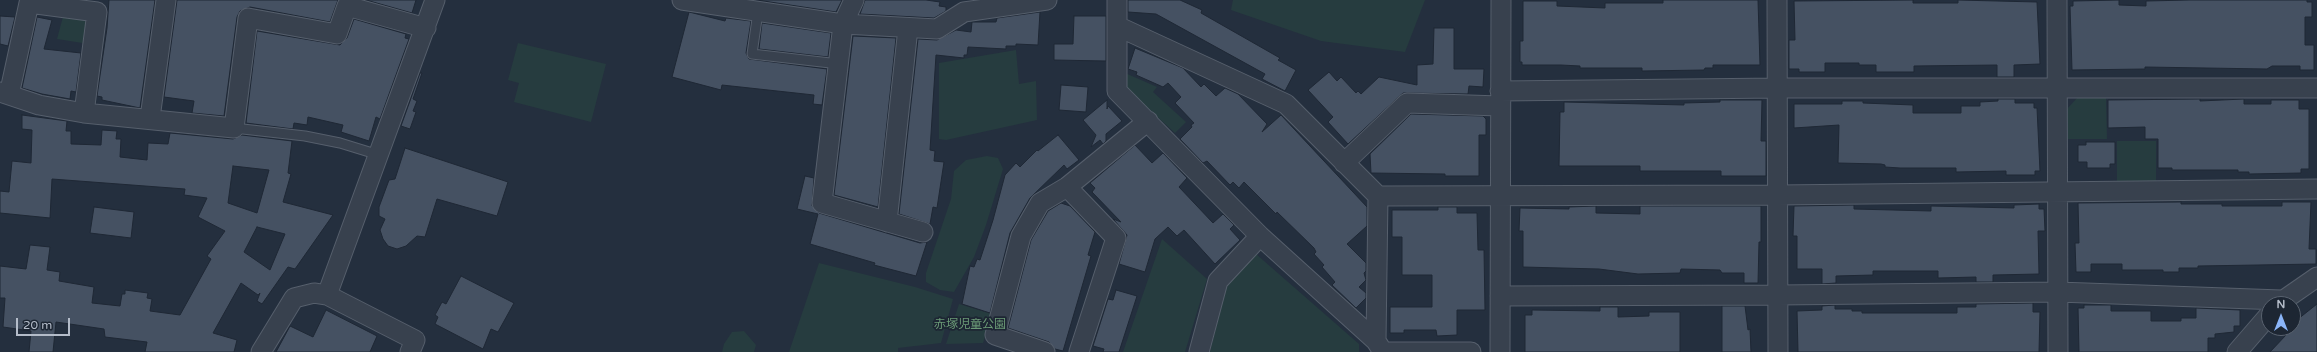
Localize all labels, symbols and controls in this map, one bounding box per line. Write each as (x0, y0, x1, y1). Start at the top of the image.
north arrow (2261, 296, 2301, 336)
text: N (2277, 298, 2285, 311)
scale bar (18, 310, 72, 336)
text: 20 m (23, 318, 52, 332)
park label: 赤塚児童公園 (934, 318, 1006, 332)

